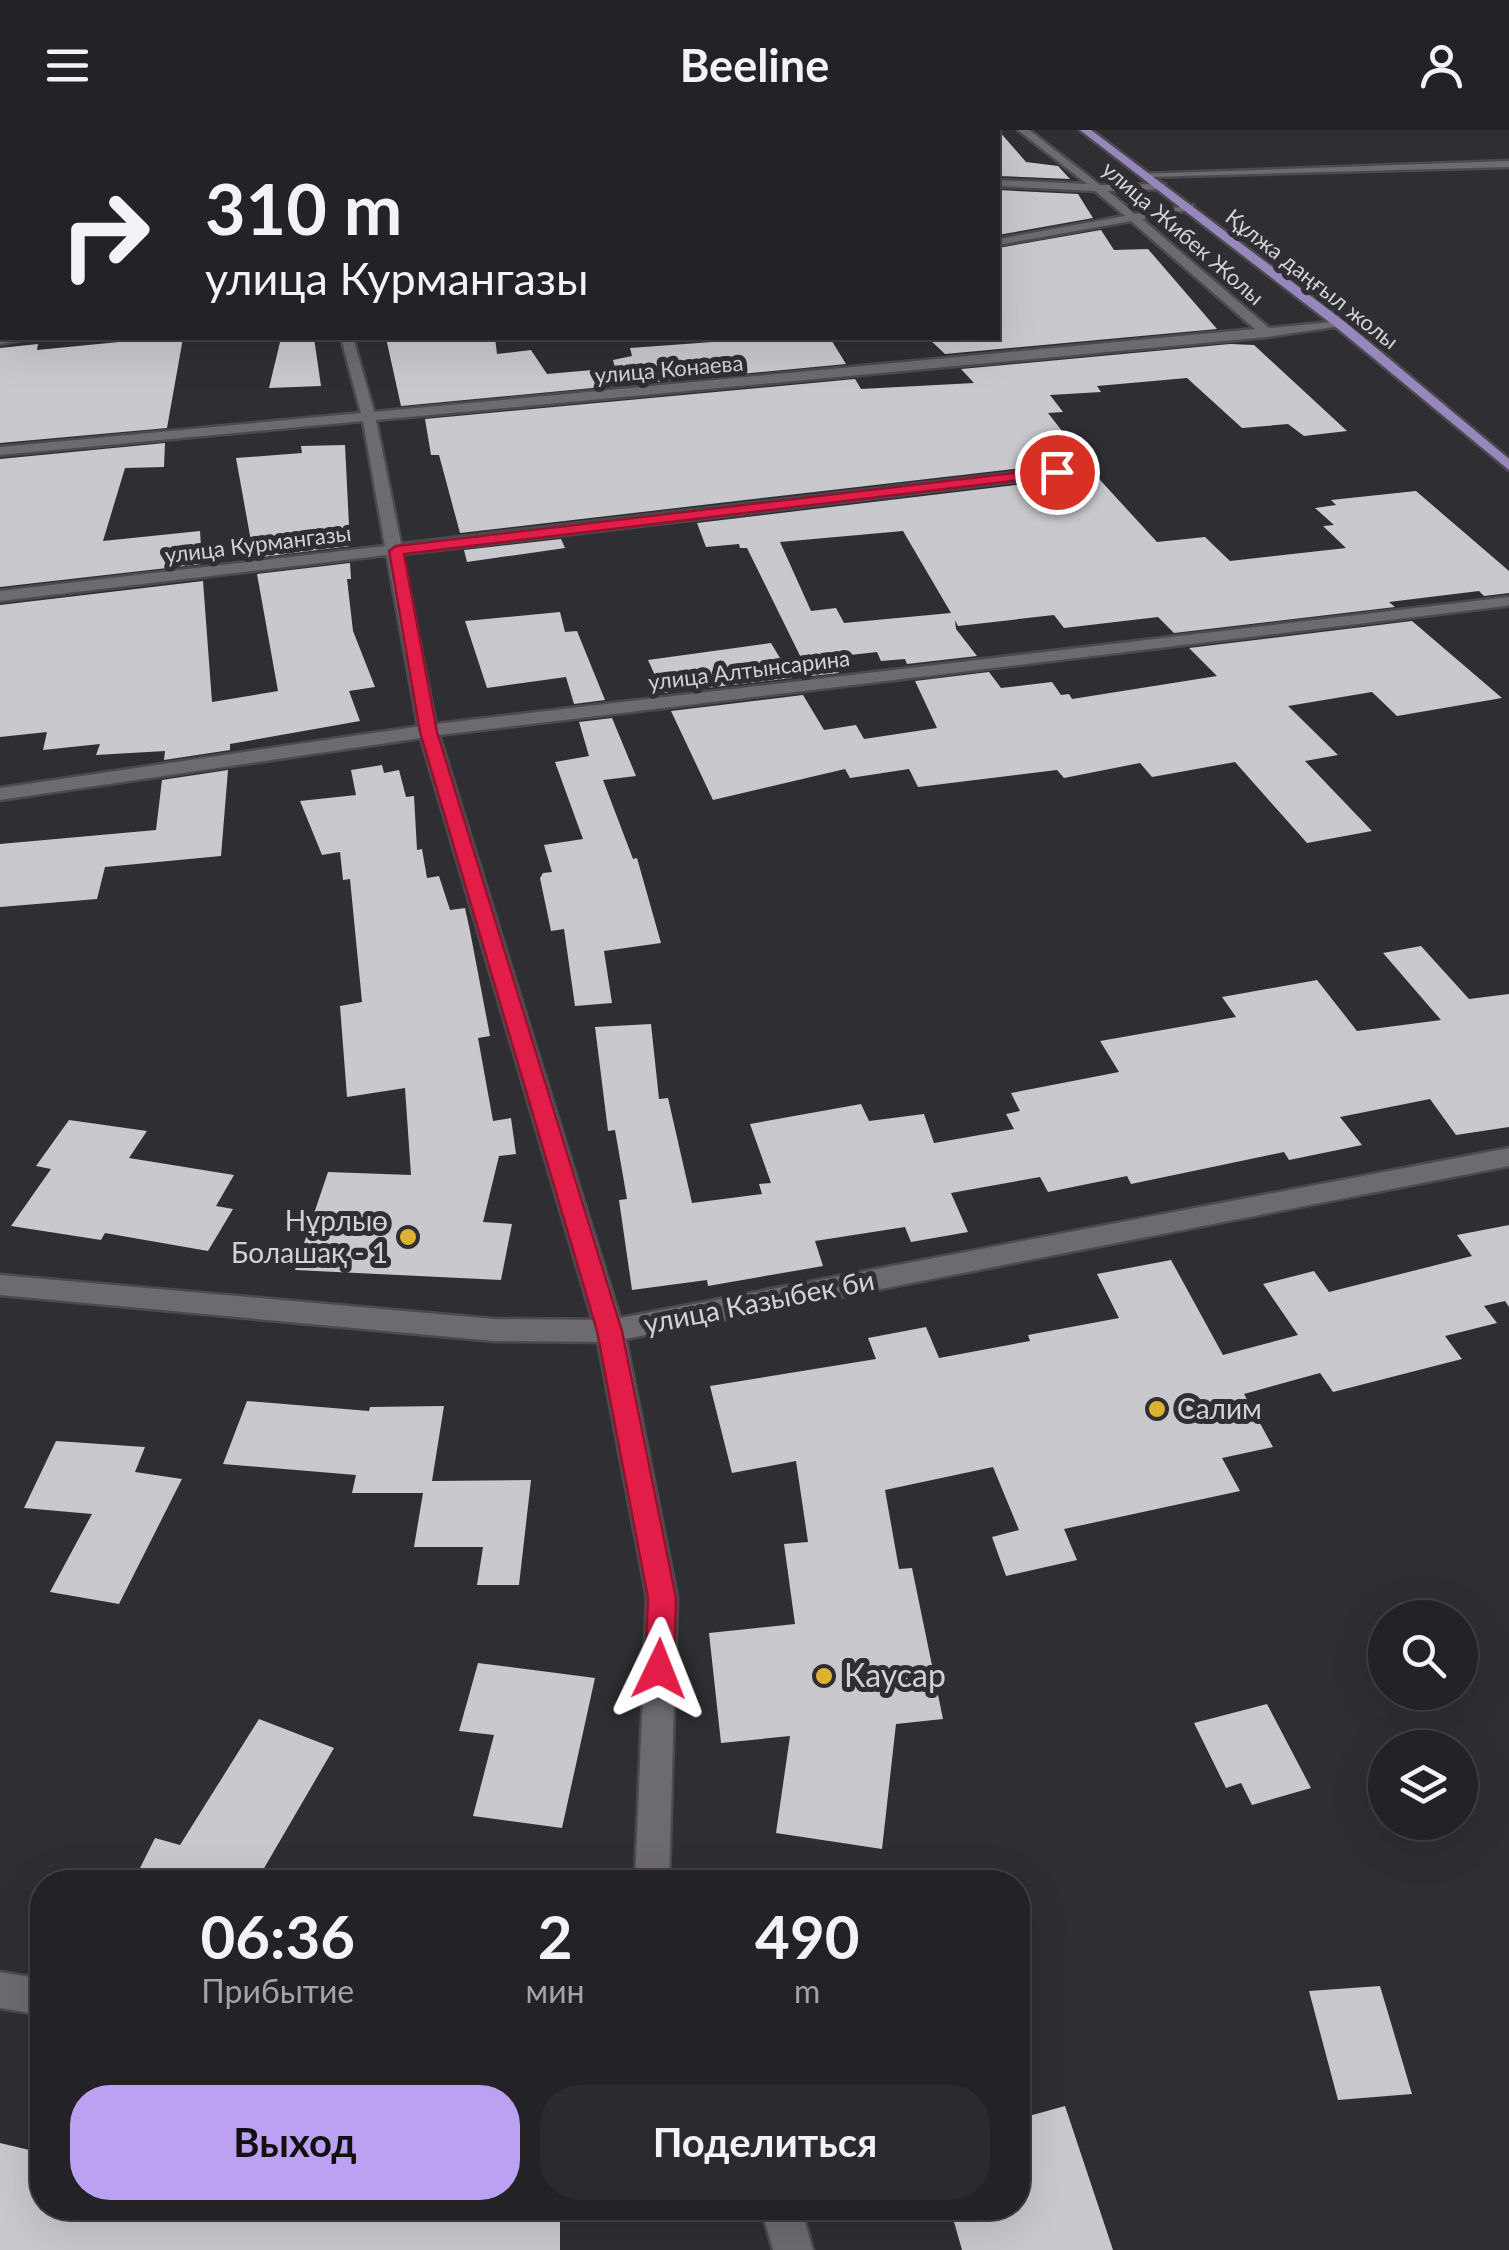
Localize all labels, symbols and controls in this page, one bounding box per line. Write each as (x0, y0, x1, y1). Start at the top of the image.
icon: menu (40, 38, 95, 93)
text: Beeline (680, 38, 829, 92)
icon: person (1414, 38, 1469, 93)
street label: улица Жибек Жолы (1097, 155, 1270, 310)
text: 310 m (205, 166, 402, 250)
icon: right (40, 170, 170, 300)
street label: Құлжа даңғыл жолы (1221, 203, 1404, 354)
text: улица Курмангазы (205, 251, 589, 305)
street label: улица Конаева (594, 349, 744, 388)
pin (1015, 430, 1100, 515)
icon: arrive (1030, 445, 1085, 500)
street label: улица Курмангазы (163, 519, 353, 568)
street label: улица Алтынсарина (647, 644, 851, 695)
place label: Нұрлыө Болашақ - 1 (231, 1203, 388, 1269)
marker: Нұрлыө Болашақ - 1 (397, 1226, 419, 1248)
street label: улица Казыбек би (641, 1262, 877, 1340)
place label: Салим (1177, 1391, 1262, 1425)
marker: Салим (1146, 1398, 1168, 1420)
map controls (1368, 1600, 1478, 1840)
button: search (1368, 1600, 1478, 1710)
position arrow (607, 1617, 711, 1721)
place label: Каусар (844, 1655, 946, 1694)
marker: Каусар (813, 1665, 835, 1687)
button: layers (1368, 1730, 1478, 1840)
text: 06:36 (200, 1900, 355, 1972)
text: 2 (538, 1900, 573, 1972)
text: 490 (755, 1900, 859, 1972)
text: Прибытие (201, 1971, 354, 2010)
text: мин (526, 1971, 585, 2010)
text: m (794, 1971, 820, 2010)
button: Выход (70, 2085, 520, 2200)
button: Поделиться (540, 2085, 990, 2200)

